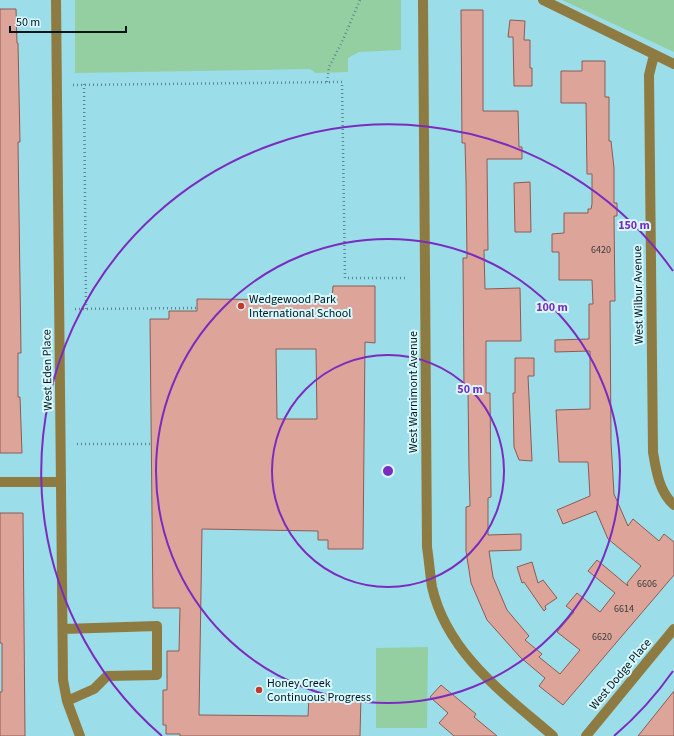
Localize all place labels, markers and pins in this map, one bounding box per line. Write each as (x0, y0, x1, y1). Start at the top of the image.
place label: Wedgewood Park International School (249, 291, 351, 322)
marker: Wedgewood Park International School (236, 301, 246, 311)
centre of rings (381, 464, 395, 478)
place label: Honey Creek Continuous Progress (267, 675, 371, 706)
marker: Honey Creek Continuous Progress (254, 685, 264, 695)

